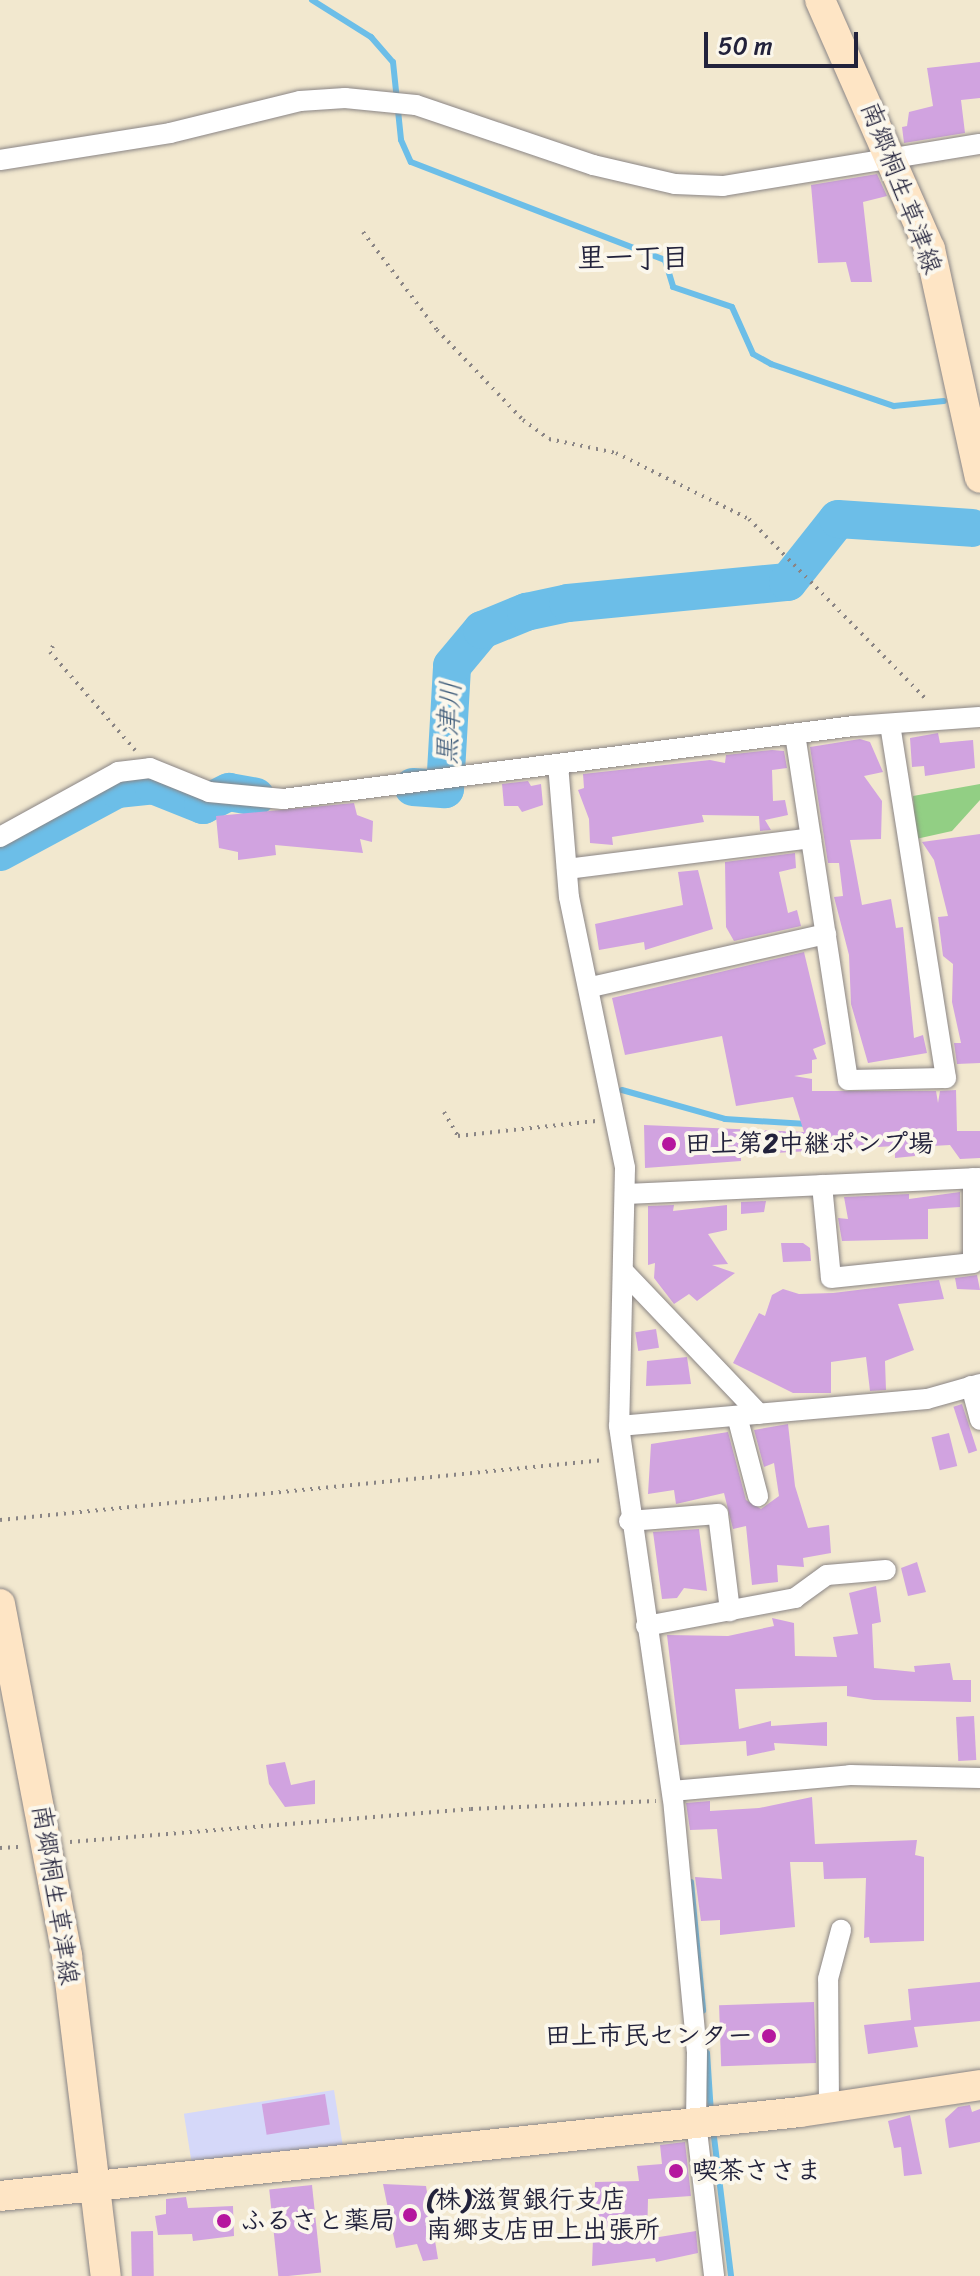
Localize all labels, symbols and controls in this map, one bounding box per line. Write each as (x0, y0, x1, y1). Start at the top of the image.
scale bar (708, 16, 862, 66)
text: 50 m (718, 25, 773, 67)
street label: 南郷桐生草津線 (854, 97, 948, 279)
district label: 里一丁目 (577, 241, 689, 275)
water label: 黒津川 (430, 680, 468, 766)
place label: 田上第2中継ポンプ場 (685, 1128, 934, 1160)
marker: 田上第2中継ポンプ場 (660, 1135, 678, 1153)
street label: 南郷桐生草津線 (25, 1803, 85, 1987)
place label: 田上市民センター (545, 2020, 753, 2052)
marker: 田上市民センター (760, 2027, 778, 2045)
place label: 喫茶ささま (692, 2155, 822, 2187)
marker: 喫茶ささま (667, 2162, 685, 2180)
place label: (株)滋賀銀行支店 南郷支店田上出張所 (426, 2184, 660, 2246)
place label: ふるさと薬局 (240, 2205, 396, 2237)
marker: (株)滋賀銀行支店 南郷支店田上出張所 (401, 2206, 419, 2224)
marker: ふるさと薬局 (215, 2212, 233, 2230)

